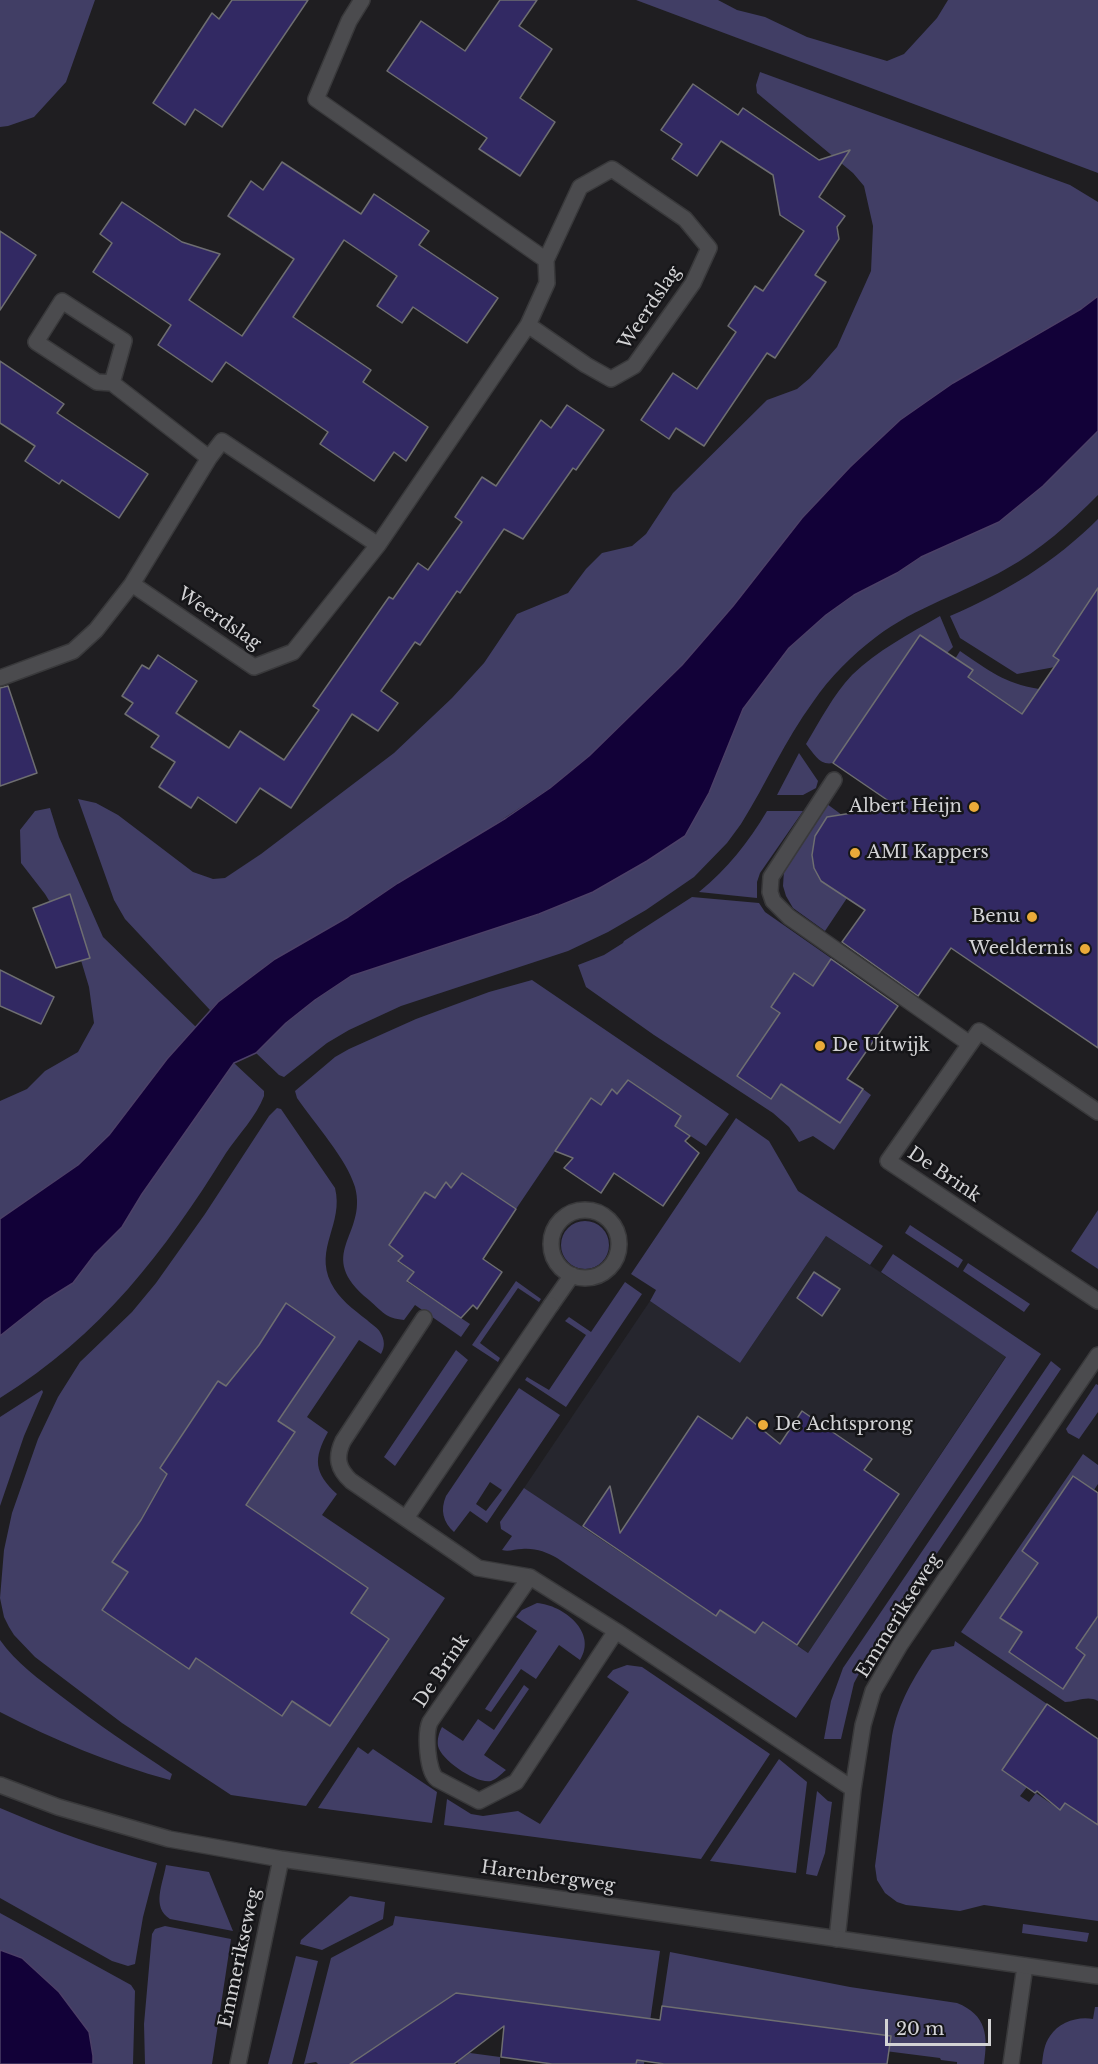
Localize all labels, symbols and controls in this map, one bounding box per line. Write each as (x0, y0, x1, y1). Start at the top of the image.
street label: Weerdslag (614, 262, 686, 354)
street label: Weerdslag (173, 583, 265, 655)
place label: Albert Heijn (849, 796, 962, 818)
marker: Albert Heijn (967, 800, 981, 814)
place label: AMI Kappers (867, 842, 989, 864)
marker: AMI Kappers (848, 846, 862, 860)
place label: Benu (971, 906, 1020, 928)
marker: Benu (1025, 910, 1039, 924)
place label: Weeldernis (969, 938, 1073, 960)
marker: Weeldernis (1078, 942, 1092, 956)
place label: De Uitwijk (832, 1035, 930, 1057)
marker: De Uitwijk (813, 1039, 827, 1053)
street label: De Brink (903, 1143, 985, 1207)
place label: De Achtsprong (775, 1414, 913, 1436)
marker: De Achtsprong (756, 1418, 770, 1432)
street label: Emmerikseweg (852, 1550, 946, 1682)
street label: De Brink (410, 1630, 474, 1712)
street label: Harenbergweg (480, 1857, 616, 1897)
street label: Emmerikseweg (215, 1886, 265, 2030)
scale bar (888, 2007, 994, 2045)
text: 20 m (896, 2018, 944, 2040)

